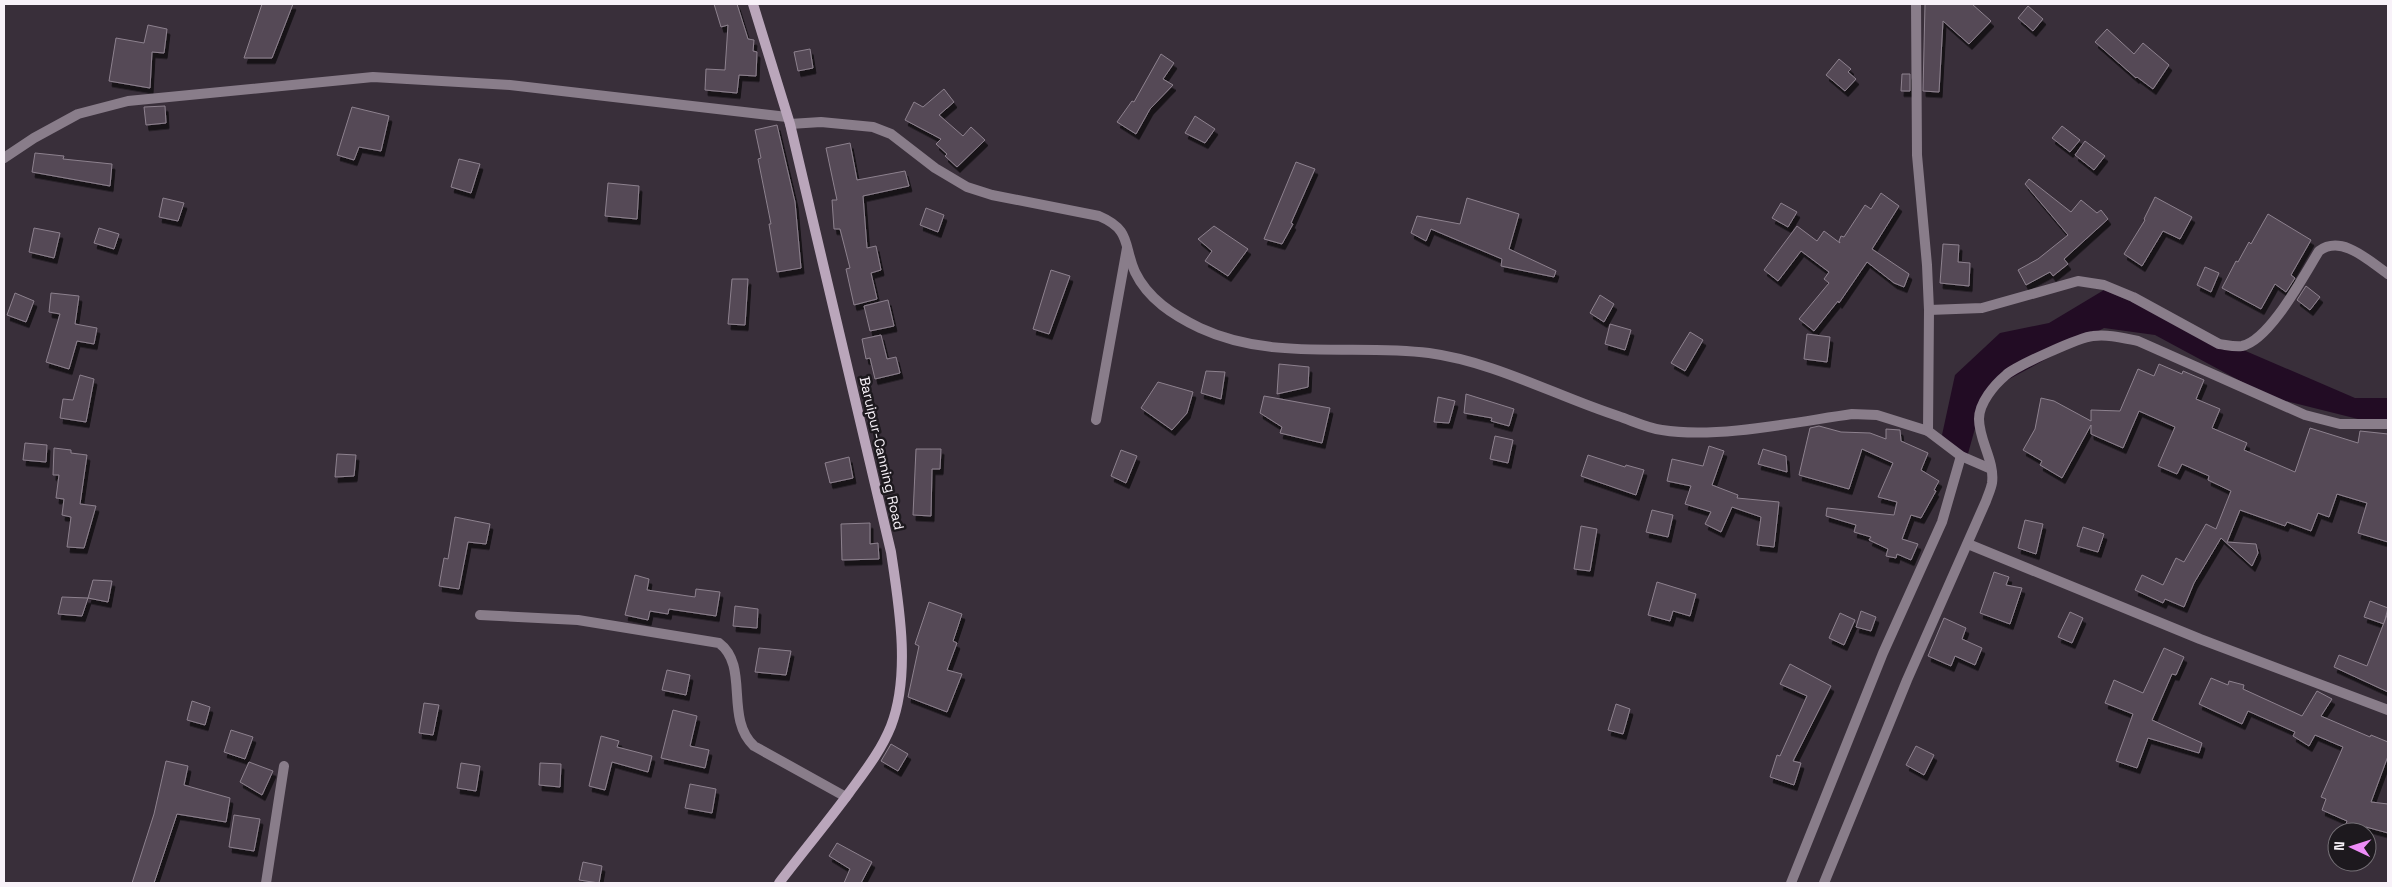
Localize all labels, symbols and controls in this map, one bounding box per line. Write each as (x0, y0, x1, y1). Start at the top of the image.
street label: Baruipur-Canning Road (856, 375, 908, 531)
north arrow (2327, 822, 2377, 872)
text: N (2330, 841, 2348, 851)

